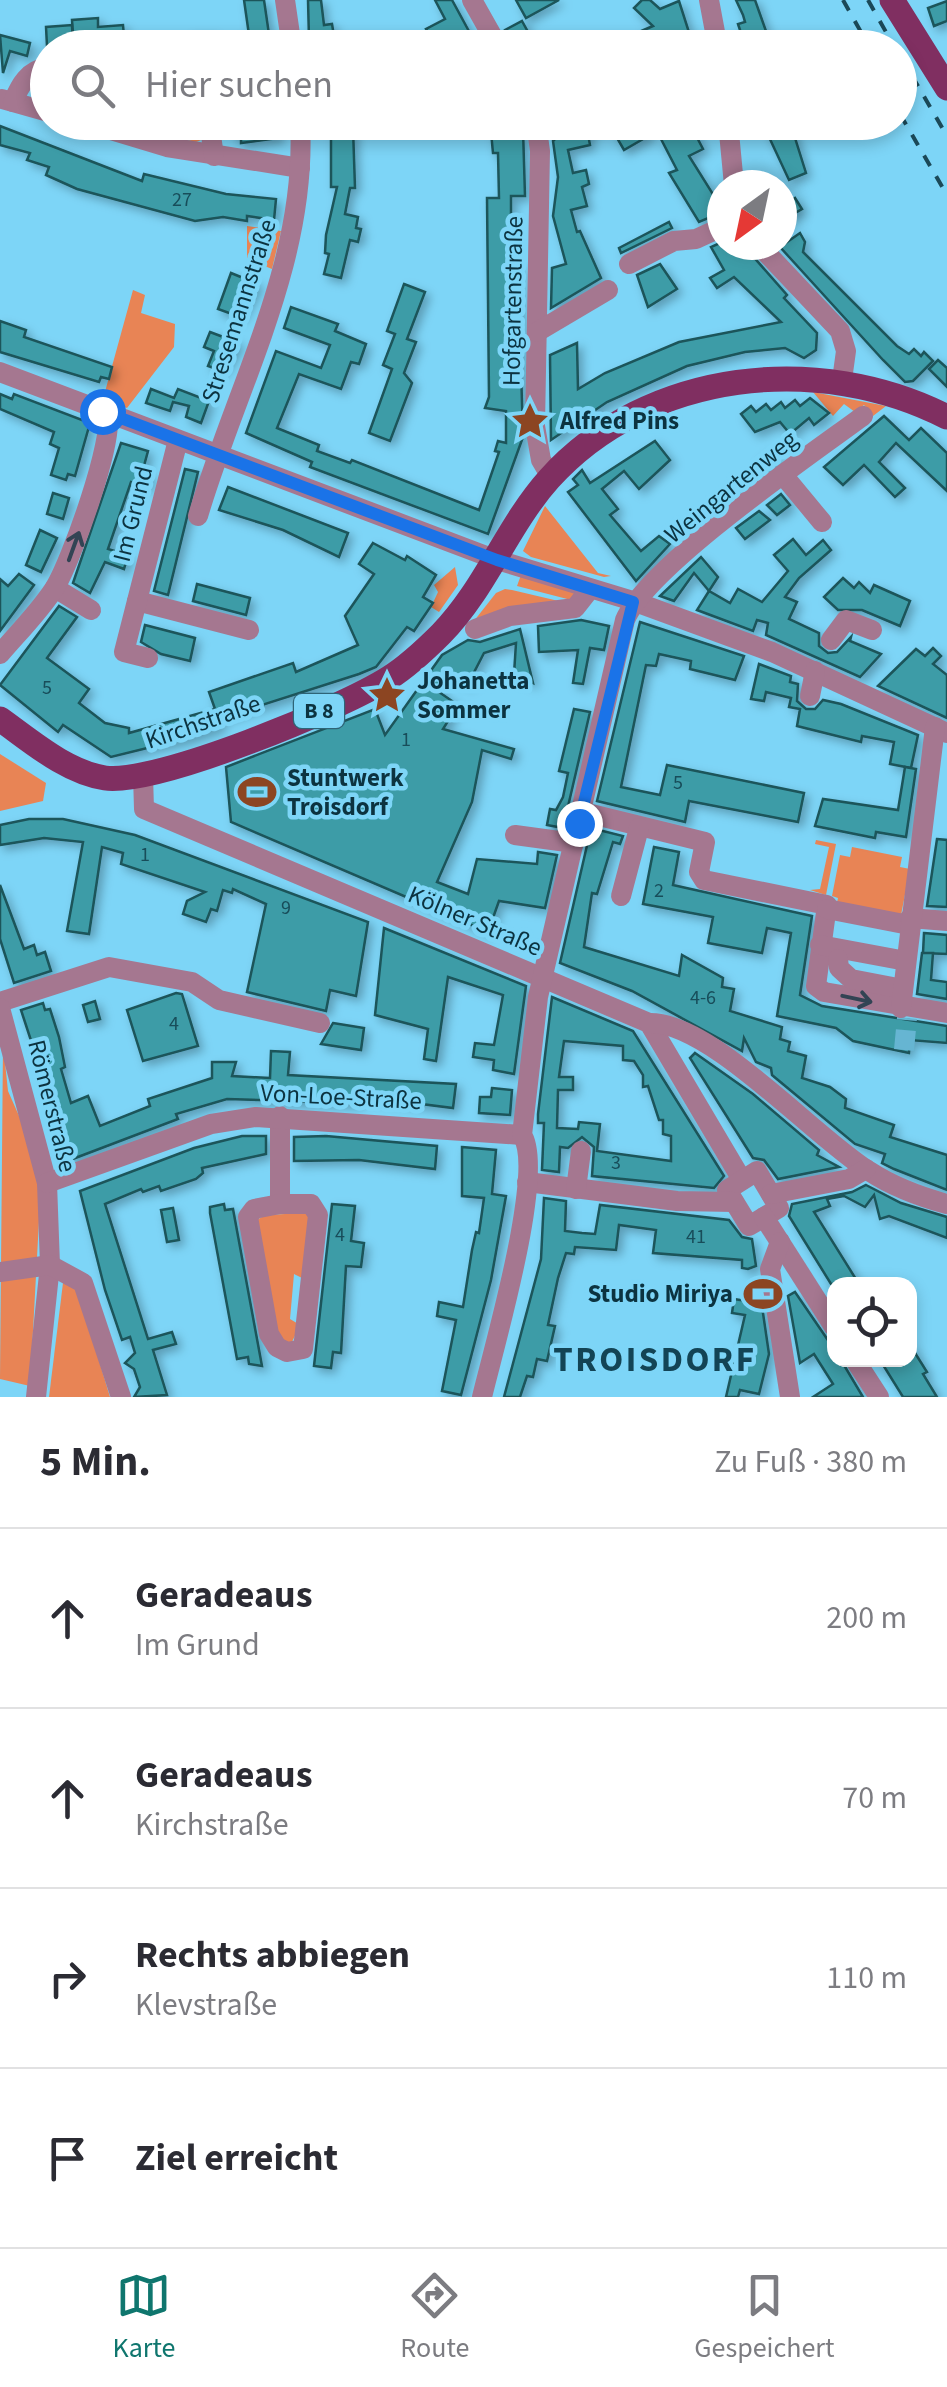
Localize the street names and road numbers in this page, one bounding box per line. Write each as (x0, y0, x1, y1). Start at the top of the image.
street label: Stresemannstraße (192, 214, 286, 408)
street label: Hofgartenstraße (494, 216, 532, 386)
street label: Weingartenweg (657, 422, 806, 552)
street label: Im Grund (104, 462, 162, 566)
street label: Kirchstraße (140, 685, 266, 759)
road number: B 8 (294, 694, 344, 728)
street label: Kölner Straße (402, 877, 548, 965)
street label: Römerstraße (18, 1036, 86, 1176)
street label: Von-Loe-Straße (259, 1075, 423, 1119)

